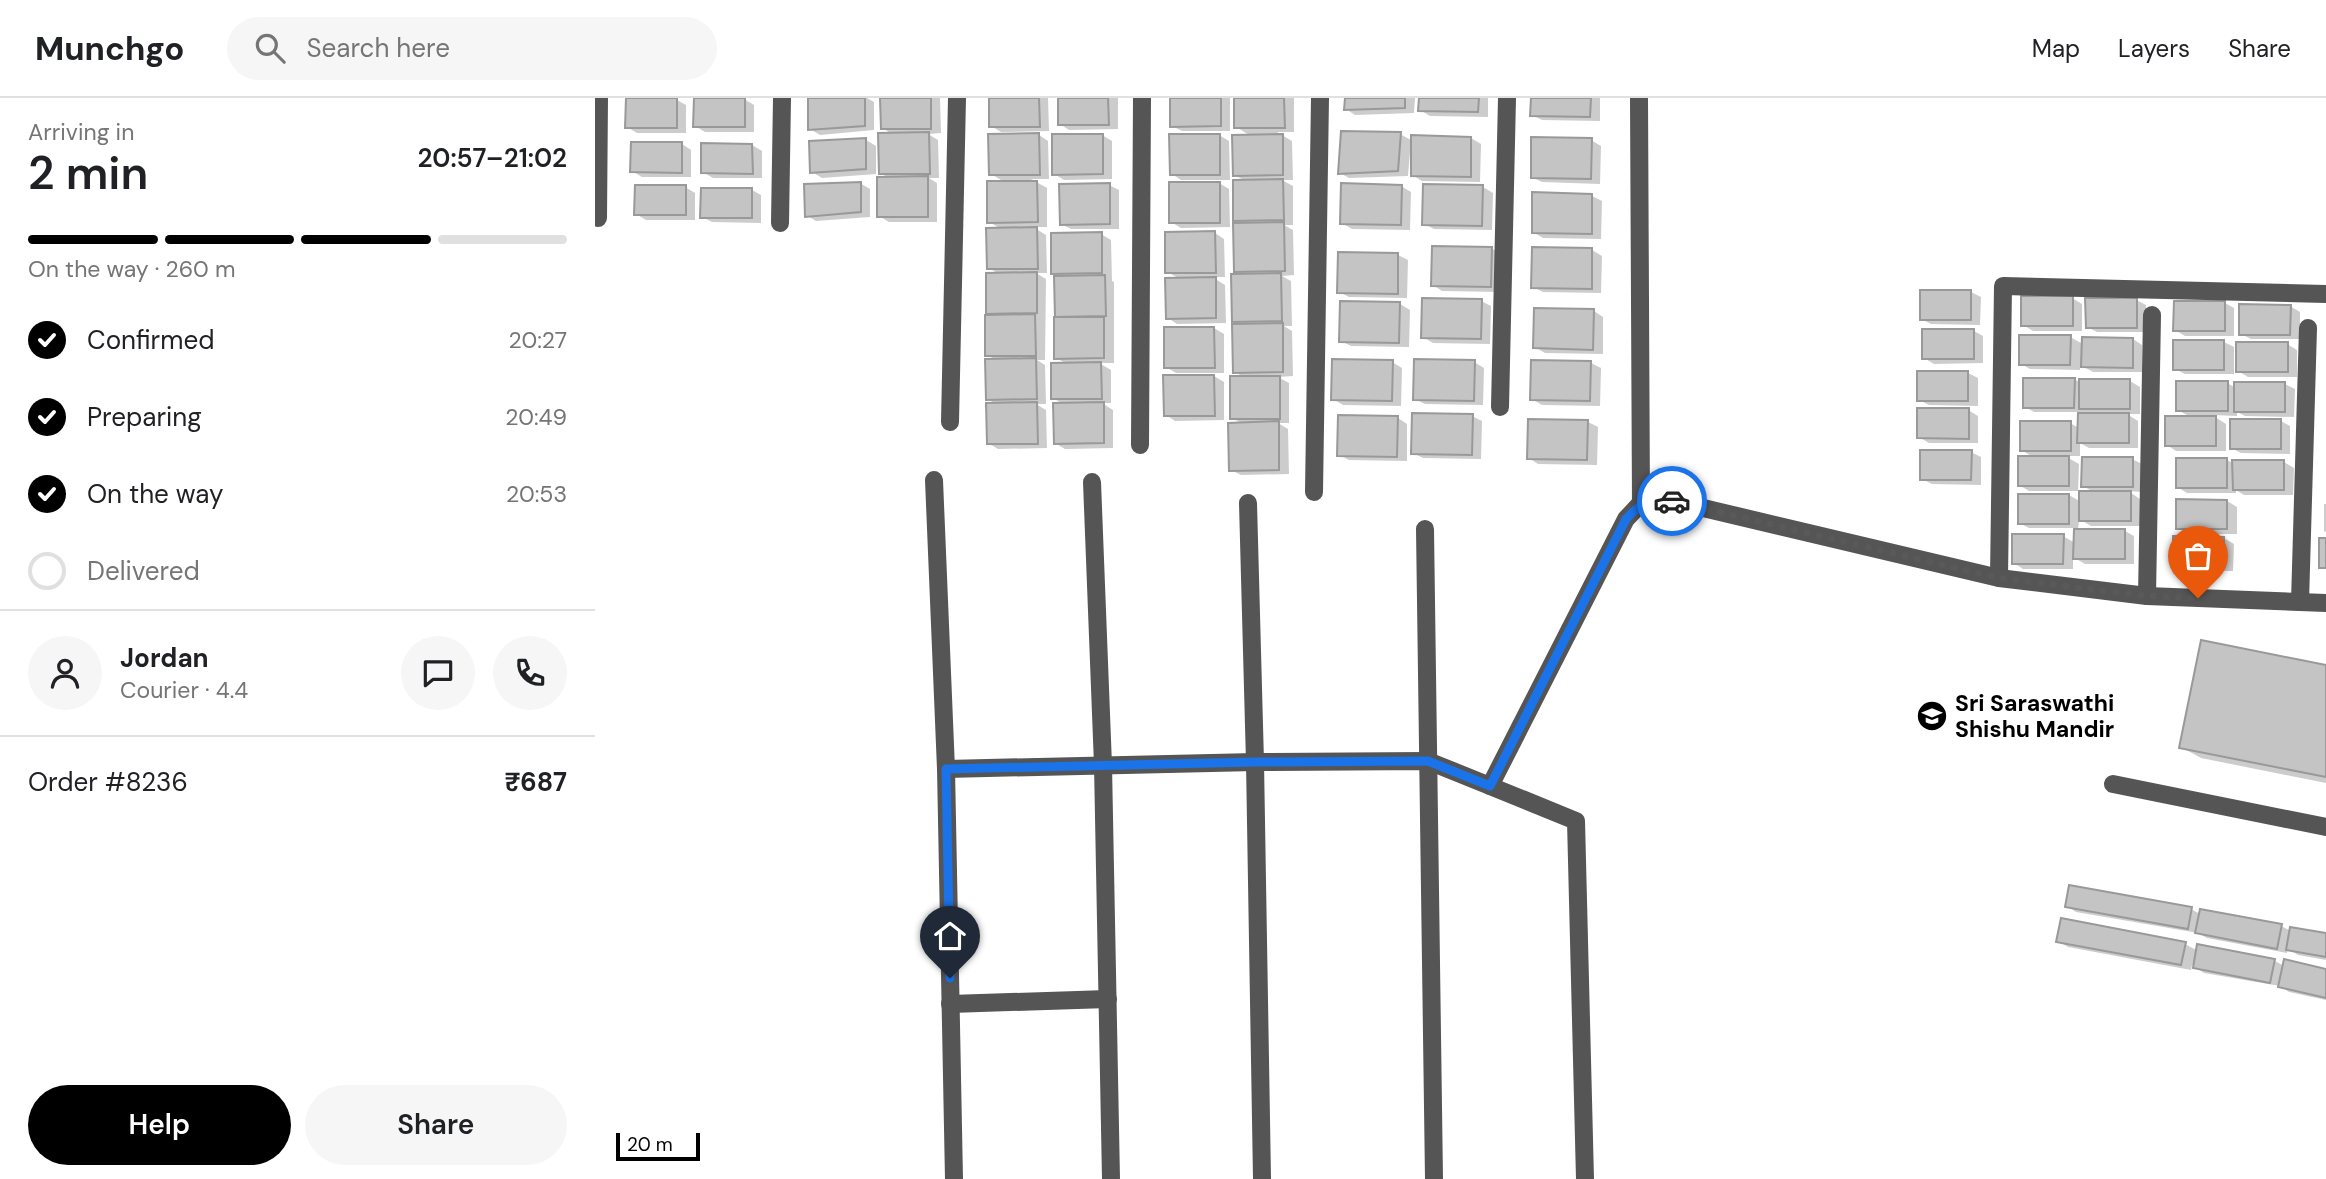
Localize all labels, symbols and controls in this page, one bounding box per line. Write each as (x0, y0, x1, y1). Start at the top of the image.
search box (227, 17, 717, 80)
text: Munchgo (35, 27, 185, 70)
icon: search (251, 29, 289, 67)
text: Search here (307, 31, 450, 65)
text: Map (2032, 33, 2080, 64)
text: Layers (2118, 33, 2190, 64)
text: Share (2228, 33, 2291, 64)
text: Arriving in (28, 117, 134, 147)
text: 20:57–21:02 (417, 141, 567, 175)
text: 2 min (28, 143, 148, 203)
text: On the way · 260 m (28, 254, 235, 284)
icon: check (28, 321, 66, 359)
text: Confirmed (87, 323, 214, 357)
text: 20:27 (508, 325, 567, 355)
icon: check (28, 398, 66, 436)
text: Preparing (87, 400, 202, 434)
text: 20:49 (505, 402, 567, 432)
courier (1637, 466, 1707, 536)
icon: check (28, 475, 66, 513)
text: On the way (87, 477, 223, 511)
text: 20:53 (506, 479, 567, 509)
icon: car (1653, 482, 1691, 520)
pin (2168, 526, 2228, 598)
icon: bag (2179, 537, 2217, 575)
text: Delivered (87, 554, 200, 588)
button: person (28, 636, 102, 710)
button: chat (401, 636, 475, 710)
button: phone (493, 636, 567, 710)
text: Jordan (120, 641, 209, 675)
text: Courier · 4.4 (120, 675, 248, 705)
place label: Sri Saraswathi Shishu Mandir (1955, 688, 2114, 744)
school or university icon: Sri Saraswathi Shishu Mandir (1915, 699, 1949, 733)
text: Order #8236 (28, 765, 188, 799)
text: ₹687 (504, 765, 567, 799)
pin (920, 906, 980, 978)
icon: home (931, 917, 969, 955)
button: Help (28, 1085, 291, 1165)
button: Share (305, 1085, 567, 1165)
scale bar (616, 1130, 700, 1162)
text: 20 m (627, 1132, 673, 1157)

